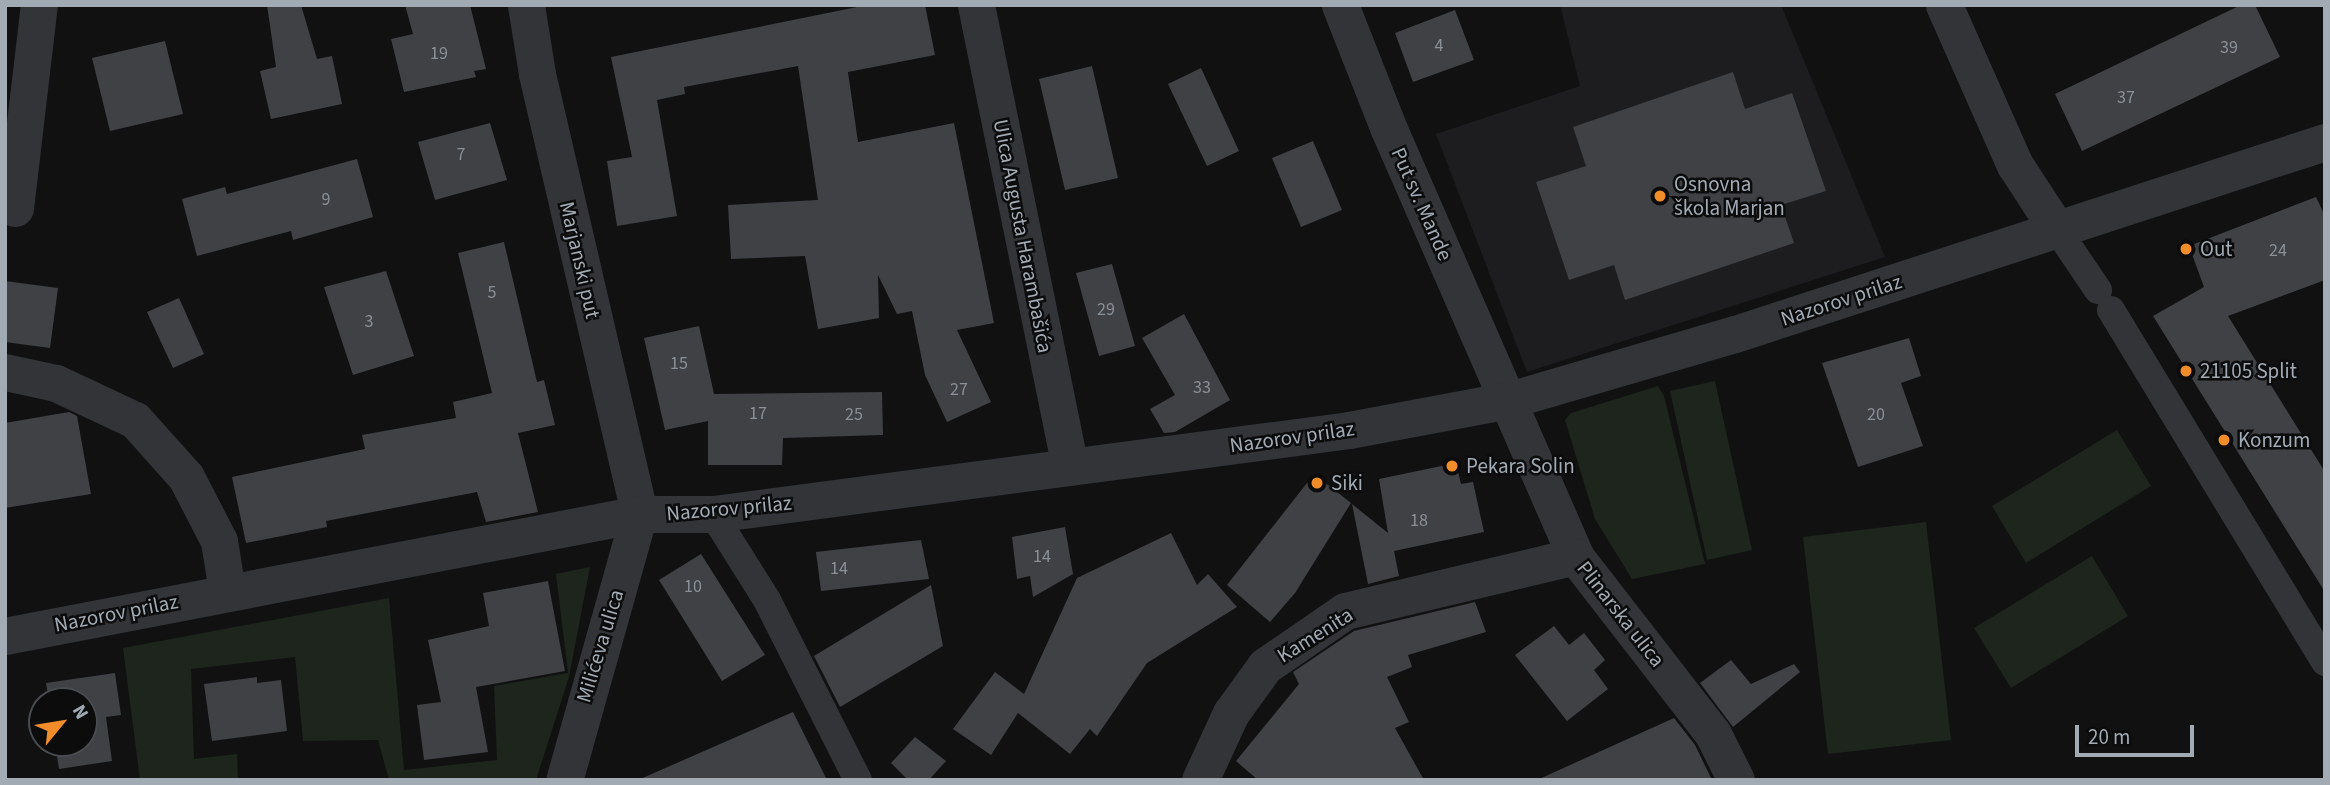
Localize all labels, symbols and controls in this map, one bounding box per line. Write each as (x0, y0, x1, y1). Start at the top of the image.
house number: 4 (1435, 35, 1443, 57)
house number: 39 (2220, 37, 2238, 59)
house number: 19 (430, 43, 448, 65)
house number: 37 (2117, 87, 2135, 109)
street label: Ulica Augusta Harambašića (988, 117, 1058, 355)
street label: Put sv. Mande (1386, 143, 1458, 265)
house number: 7 (457, 144, 465, 166)
place label: Osnovna škola Marjan (1674, 171, 1785, 221)
marker: Osnovna škola Marjan (1652, 188, 1668, 204)
house number: 9 (322, 189, 330, 211)
street label: Marjanski put (554, 199, 606, 321)
place label: Out (2200, 236, 2232, 262)
house number: 24 (2269, 240, 2287, 262)
marker: Out (2178, 241, 2194, 257)
street label: Nazorov prilaz (1777, 269, 1905, 331)
house number: 5 (488, 282, 496, 304)
house number: 29 (1097, 299, 1115, 321)
house number: 3 (365, 311, 373, 333)
house number: 15 (670, 353, 688, 375)
place label: 21105 Split (2200, 358, 2297, 384)
marker: 21105 Split (2178, 363, 2194, 379)
house number: 33 (1193, 377, 1211, 399)
house number: 27 (950, 379, 968, 401)
house number: 17 (749, 403, 767, 425)
house number: 25 (845, 404, 863, 426)
house number: 20 (1867, 404, 1885, 426)
street label: Nazorov prilaz (1228, 416, 1356, 458)
place label: Konzum (2238, 427, 2310, 453)
marker: Konzum (2216, 432, 2232, 448)
place label: Pekara Solin (1466, 453, 1575, 479)
marker: Pekara Solin (1444, 458, 1460, 474)
place label: Siki (1331, 470, 1363, 496)
marker: Siki (1309, 475, 1325, 491)
street label: Nazorov prilaz (665, 490, 793, 526)
house number: 18 (1410, 510, 1428, 532)
house number: 14 (1033, 546, 1051, 568)
street label: Plinarska ulica (1572, 556, 1670, 672)
house number: 14 (830, 558, 848, 580)
house number: 10 (684, 576, 702, 598)
street label: Milićeva ulica (571, 587, 629, 705)
street label: Nazorov prilaz (52, 589, 180, 637)
street label: Kamenita (1273, 602, 1357, 668)
north arrow (28, 687, 98, 757)
text: N (65, 700, 95, 724)
scale bar (2078, 712, 2197, 756)
text: 20 m (2088, 722, 2130, 752)

